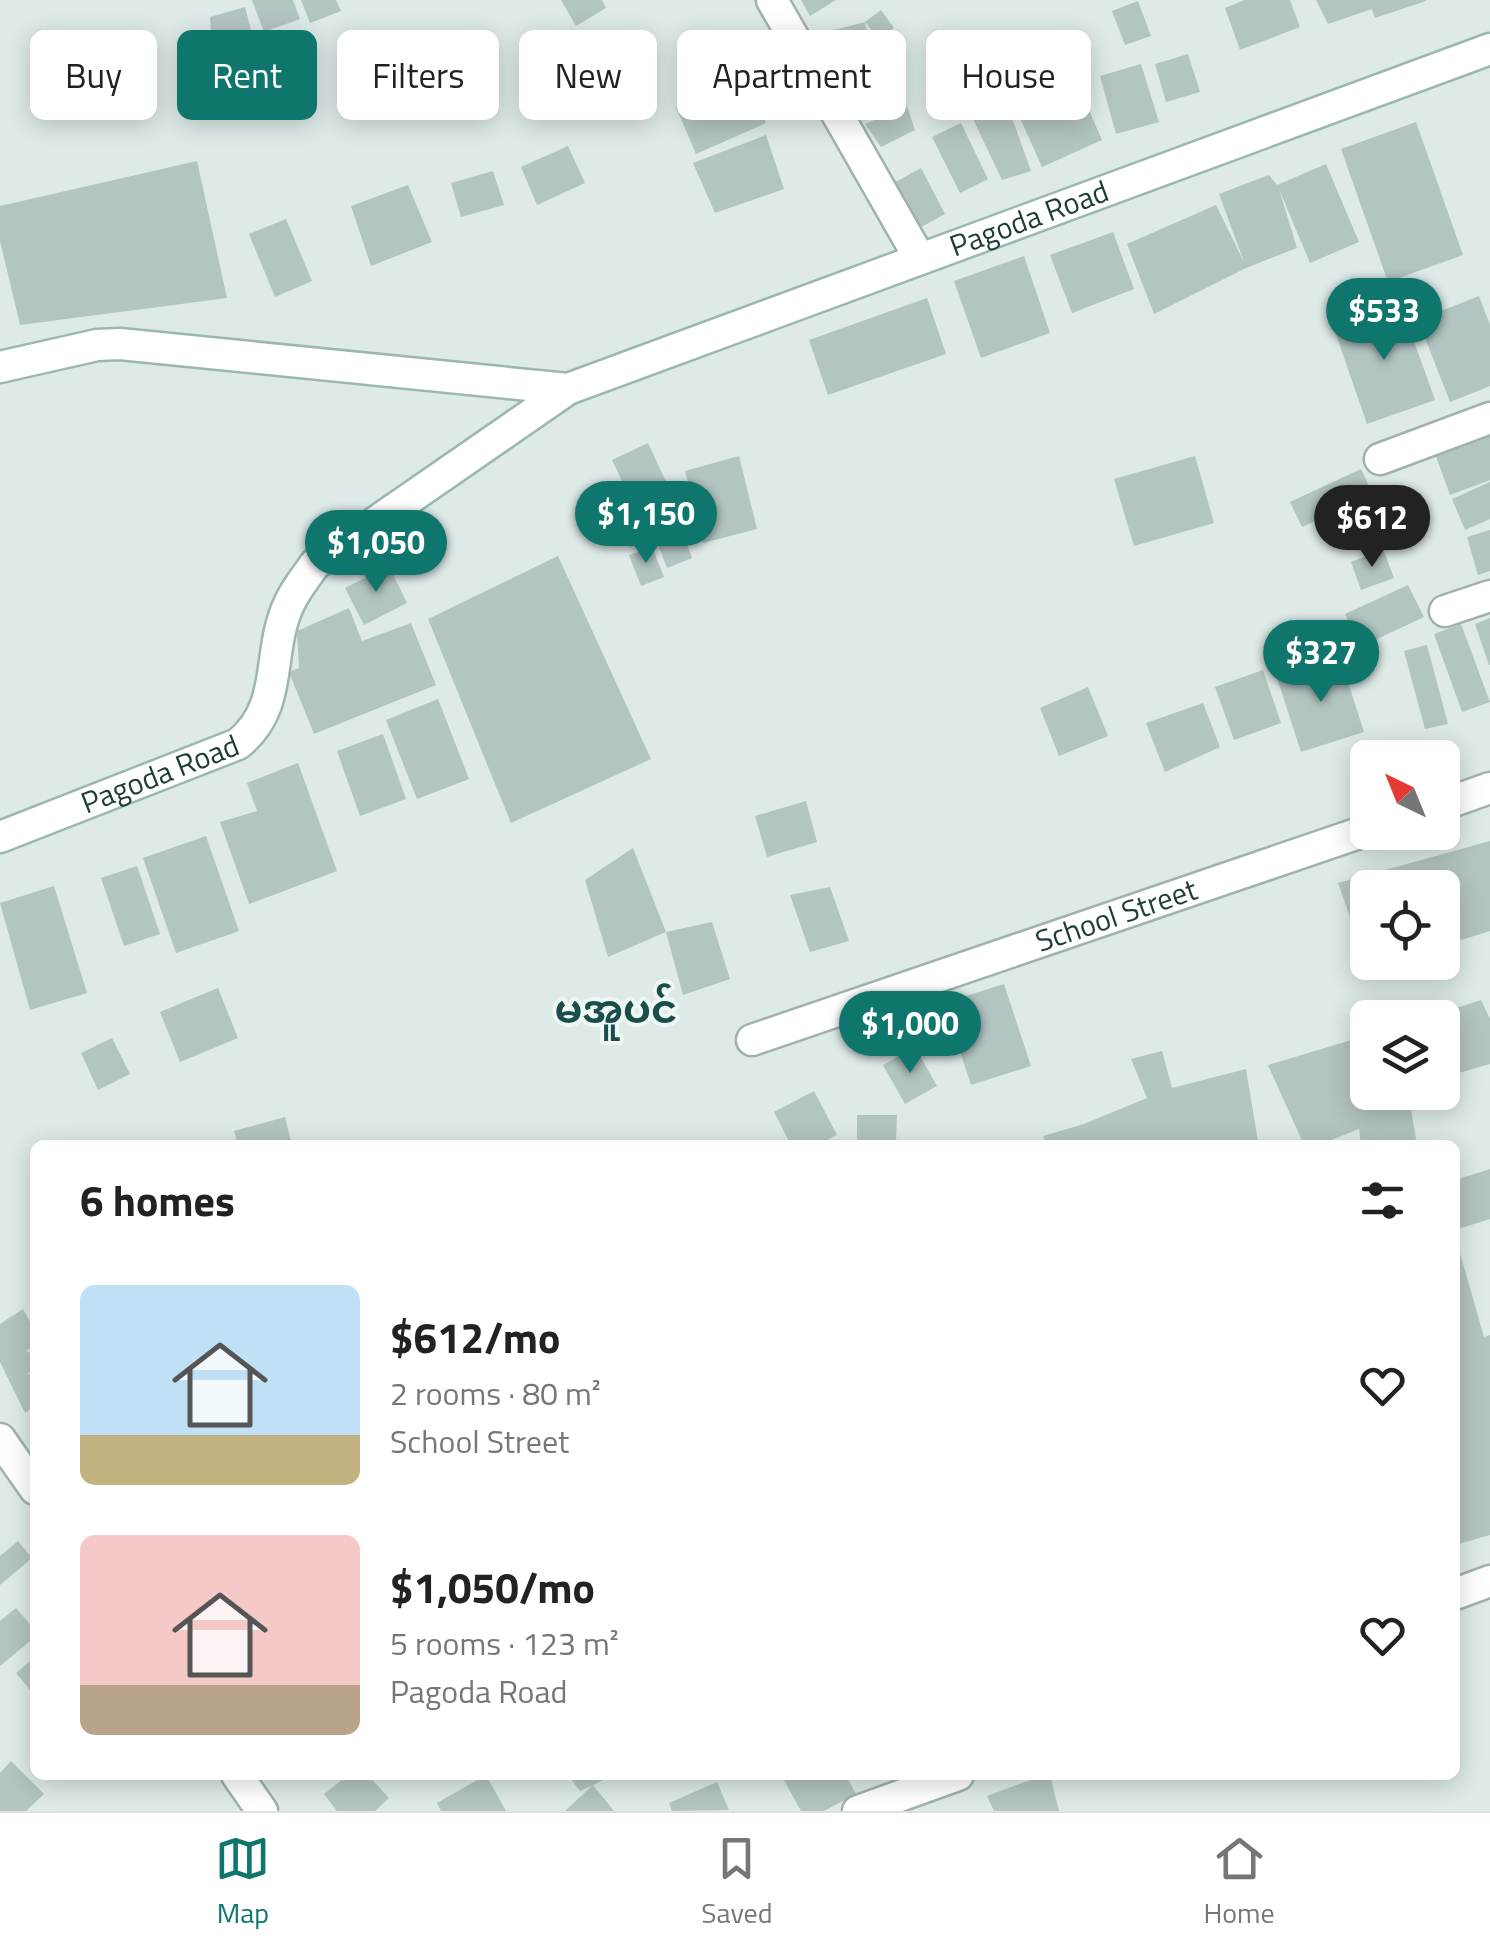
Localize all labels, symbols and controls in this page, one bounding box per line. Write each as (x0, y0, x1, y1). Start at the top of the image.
chip: Buy (30, 30, 157, 120)
chip: Rent (177, 30, 317, 120)
chip: Filters (337, 30, 499, 120)
chip: New (519, 30, 657, 120)
chip: Apartment (677, 30, 906, 120)
chip: House (926, 30, 1091, 120)
street label: Pagoda Road (943, 168, 1115, 268)
pin: $533 (1325, 278, 1443, 363)
text: $533 (1348, 286, 1420, 334)
pin: $1,150 (565, 481, 727, 566)
pin: $612 (1313, 485, 1431, 570)
text: $1,150 (597, 489, 695, 537)
text: $612 (1336, 493, 1408, 541)
pin: $1,050 (295, 510, 457, 595)
text: $1,050 (327, 518, 425, 566)
pin: $327 (1262, 620, 1380, 705)
text: $327 (1285, 628, 1357, 676)
street label: Pagoda Road (74, 722, 246, 825)
north arrow (1350, 740, 1460, 850)
map controls (1350, 740, 1460, 1110)
street label: School Street (1029, 866, 1204, 964)
button: locate (1350, 870, 1460, 980)
district label: မအူပင် (555, 978, 677, 1041)
pin: $1,000 (829, 991, 991, 1076)
text: $1,000 (861, 999, 959, 1047)
button: layers (1350, 1000, 1460, 1110)
text: 6 homes (80, 1168, 235, 1232)
icon: filters (1355, 1173, 1410, 1228)
text: $612/mo (390, 1305, 560, 1369)
icon: home (160, 1325, 280, 1445)
icon: heart (1355, 1358, 1410, 1413)
text: 2 rooms · 80 m² (390, 1369, 601, 1417)
text: School Street (390, 1417, 569, 1465)
text: $1,050/mo (390, 1555, 595, 1619)
icon: home (160, 1575, 280, 1695)
icon: heart (1355, 1608, 1410, 1663)
text: 5 rooms · 123 m² (390, 1619, 619, 1667)
text: Pagoda Road (390, 1667, 567, 1715)
tab: Map (215, 1831, 270, 1934)
tab: Saved (701, 1831, 773, 1934)
tab: Home (1203, 1831, 1275, 1934)

